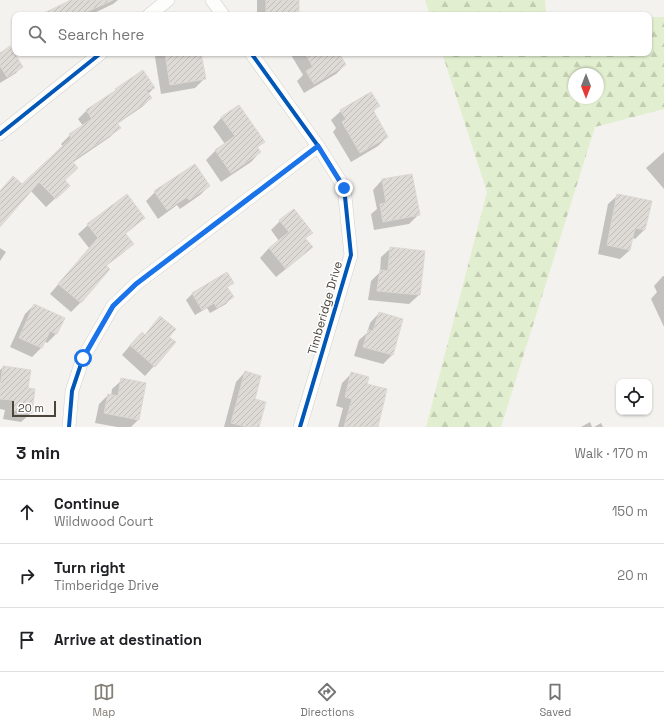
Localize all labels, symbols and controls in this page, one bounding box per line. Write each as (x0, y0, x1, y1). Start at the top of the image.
search box (12, 12, 652, 56)
icon: search (26, 23, 48, 45)
text: Search here (58, 25, 144, 44)
north arrow (568, 68, 604, 104)
route end (335, 179, 353, 197)
street label: Timberidge Drive (304, 259, 346, 357)
route start (74, 349, 92, 367)
map controls (616, 379, 652, 415)
button: locate (616, 379, 652, 415)
scale bar (12, 399, 56, 418)
text: 20 m (18, 401, 44, 415)
text: 3 min (16, 442, 60, 464)
text: Walk · 170 m (574, 445, 648, 462)
text: Continue (54, 494, 120, 513)
icon: ahead (16, 501, 38, 523)
text: 150 m (612, 503, 648, 520)
text: Wildwood Court (54, 513, 153, 530)
text: Turn right (54, 558, 125, 577)
icon: right (16, 565, 38, 587)
text: 20 m (617, 567, 648, 584)
text: Timberidge Drive (54, 577, 159, 594)
icon: arrive (16, 629, 38, 651)
text: Arrive at destination (54, 630, 202, 649)
tab: Map (93, 681, 115, 719)
tab: Directions (300, 681, 354, 719)
tab: Saved (539, 681, 571, 719)

